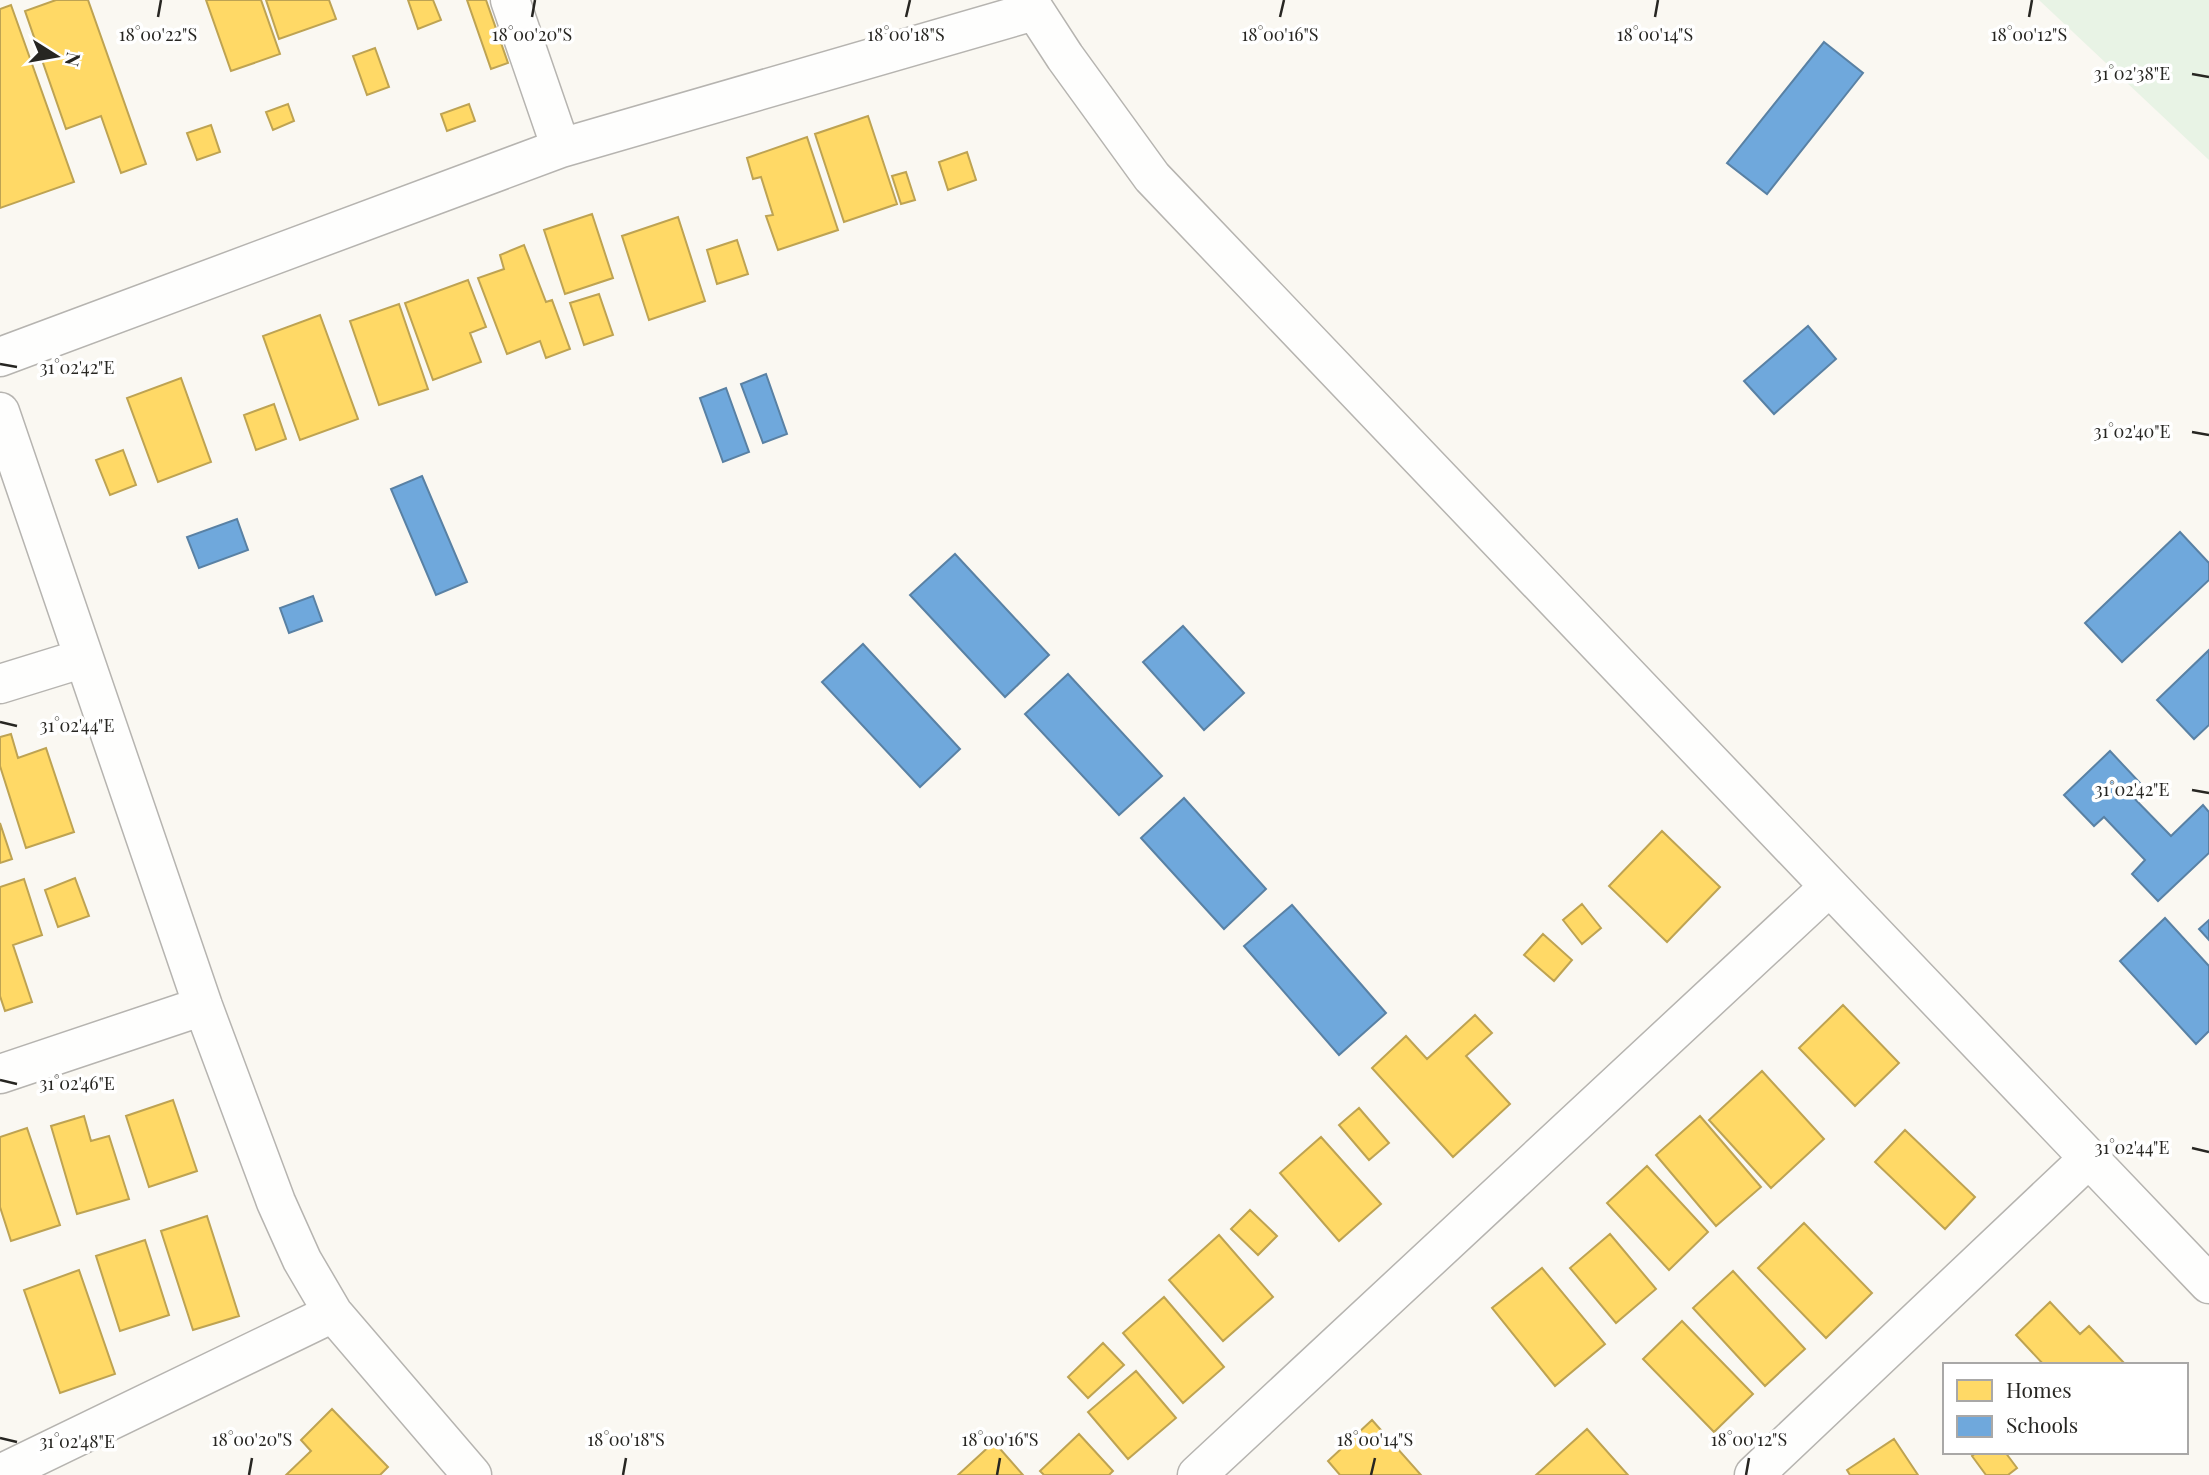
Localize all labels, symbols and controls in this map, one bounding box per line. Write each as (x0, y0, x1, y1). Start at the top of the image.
north arrow (21, 21, 91, 91)
text: 18°00'22"S (119, 22, 197, 46)
text: 18°00'20"S (492, 22, 572, 46)
text: 18°00'18"S (867, 22, 945, 46)
text: 18°00'16"S (1242, 22, 1318, 46)
text: 18°00'14"S (1617, 22, 1693, 46)
text: 18°00'12"S (1991, 22, 2067, 46)
text: N (60, 50, 88, 69)
text: 31°02'38"E (2094, 61, 2170, 85)
text: 31°02'42"E (40, 355, 114, 379)
text: 31°02'40"E (2094, 419, 2171, 443)
text: 31°02'44"E (40, 713, 114, 737)
text: 31°02'42"E (2095, 777, 2169, 801)
text: 31°02'46"E (39, 1071, 115, 1095)
text: 31°02'44"E (2095, 1135, 2169, 1159)
legend (1943, 1363, 2188, 1454)
text: Homes (2006, 1375, 2072, 1403)
text: Schools (2006, 1410, 2078, 1438)
text: 18°00'20"S (212, 1427, 292, 1451)
text: 18°00'18"S (587, 1427, 665, 1451)
text: 18°00'16"S (962, 1427, 1038, 1451)
text: 18°00'14"S (1337, 1427, 1413, 1451)
text: 18°00'12"S (1711, 1427, 1787, 1451)
text: 31°02'48"E (39, 1429, 115, 1453)

